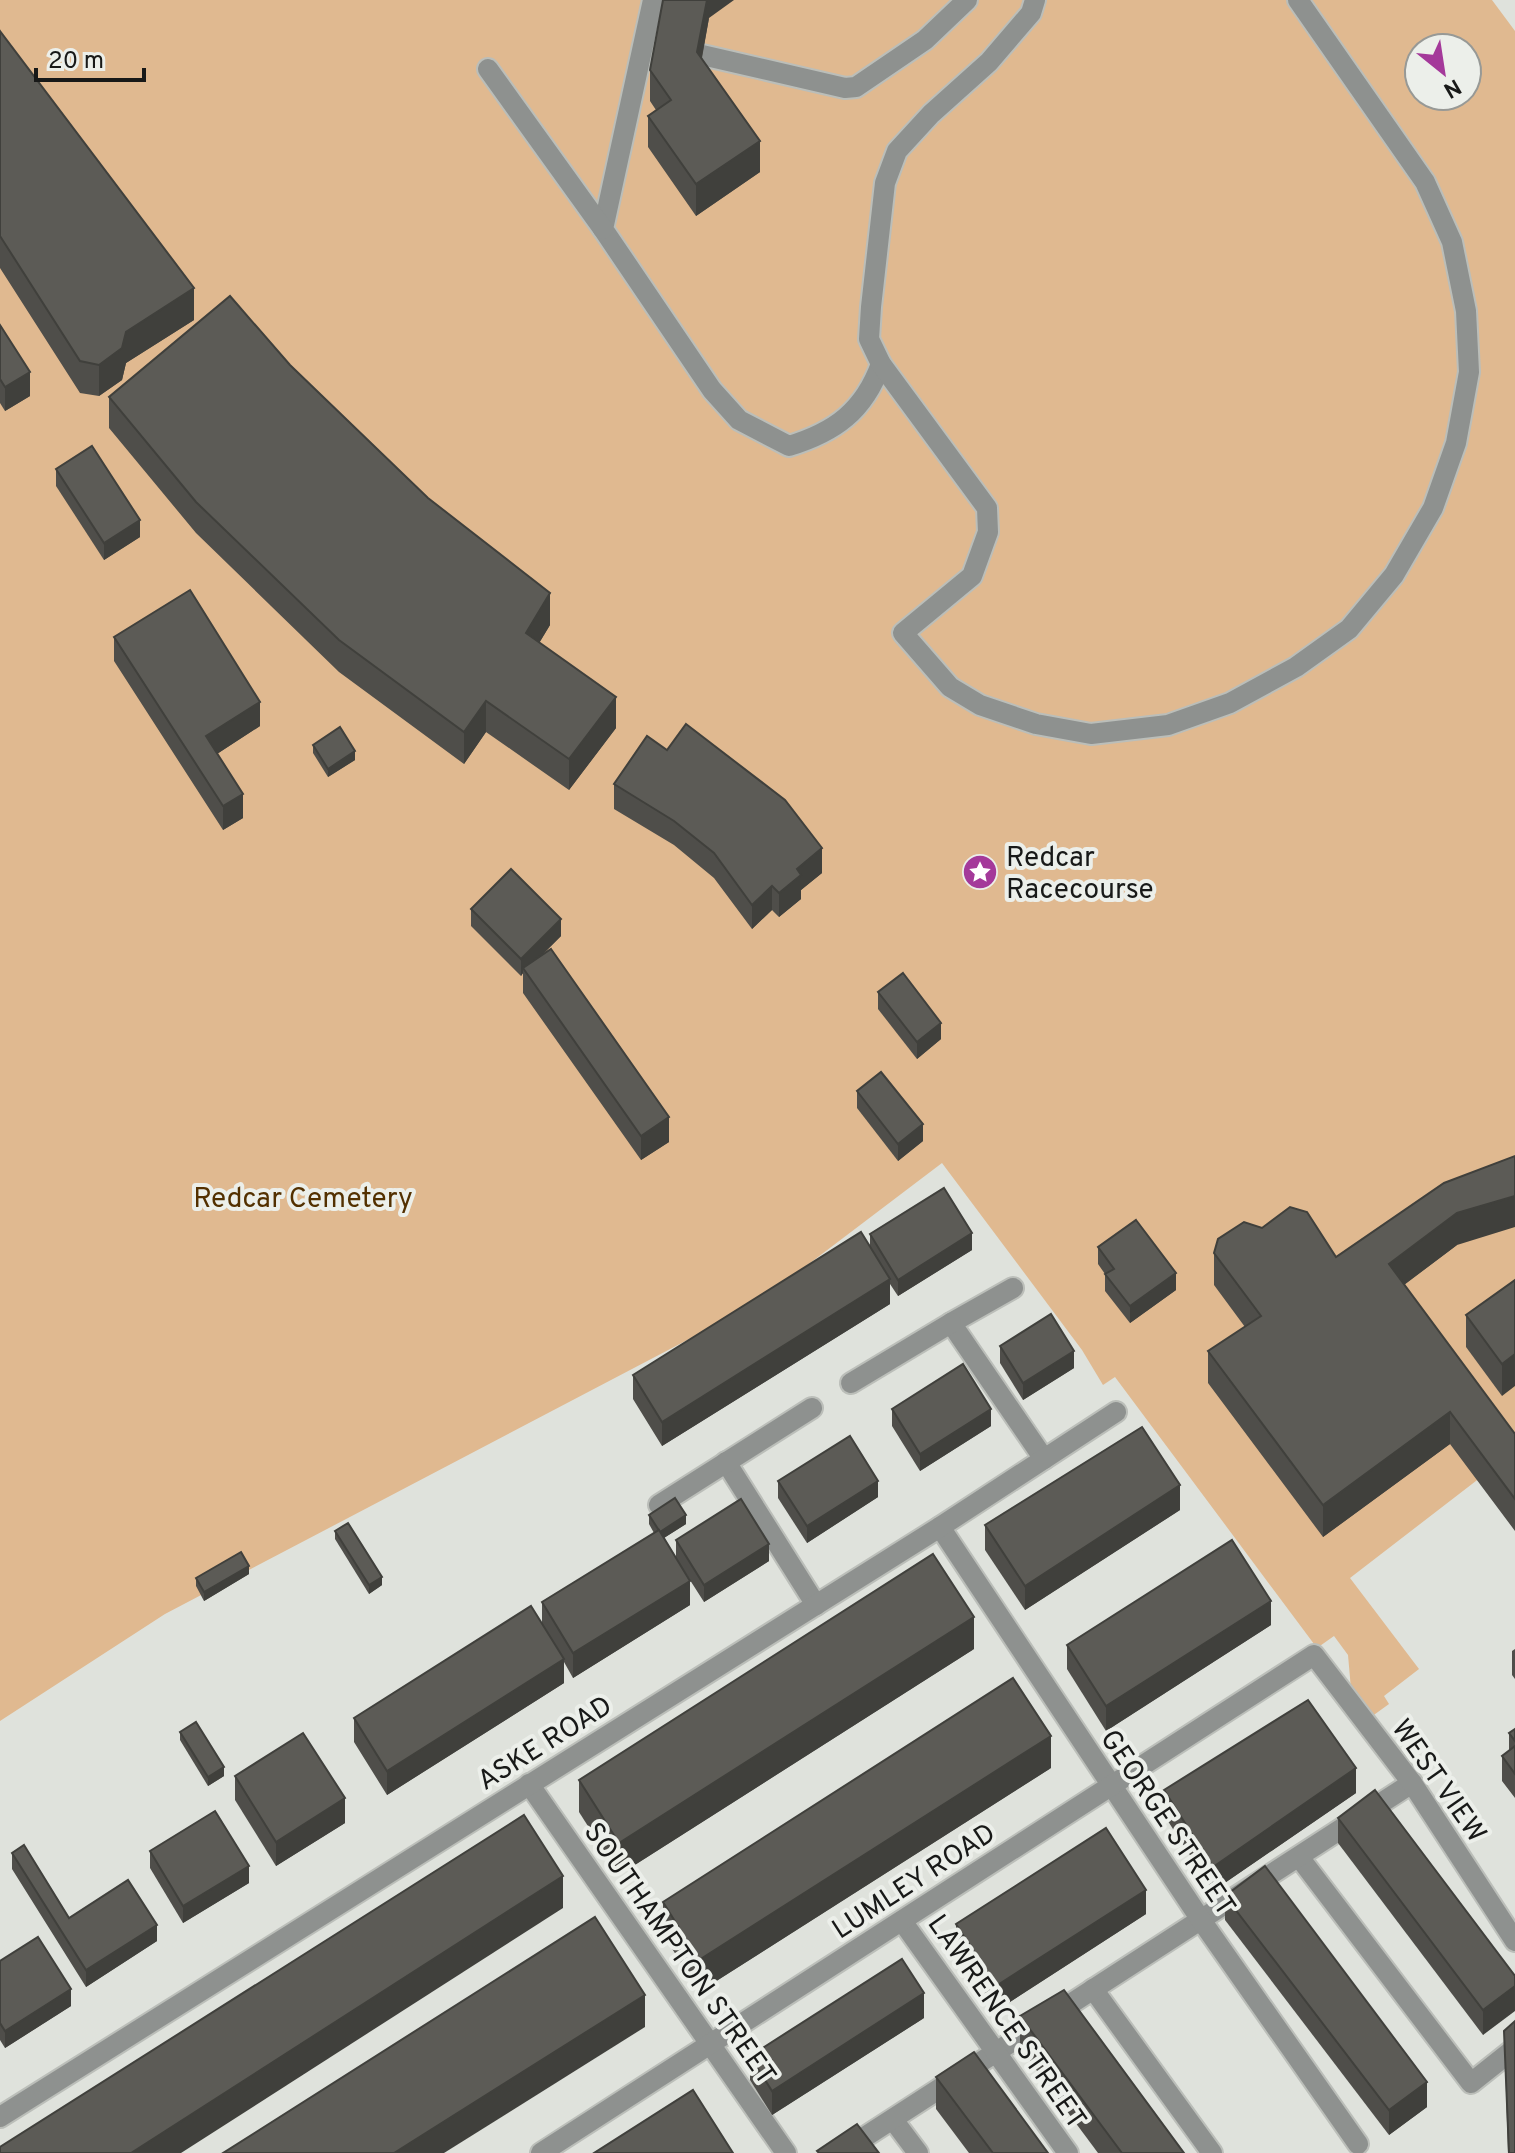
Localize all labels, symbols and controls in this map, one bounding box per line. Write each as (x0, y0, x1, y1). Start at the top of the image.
scale bar (36, 32, 144, 82)
north arrow (1403, 32, 1483, 112)
text: 20 m (48, 47, 104, 77)
text: N (1438, 72, 1465, 103)
place label: Redcar Racecourse (1006, 841, 1154, 909)
place icon: Redcar Racecourse (961, 853, 999, 891)
park label: Redcar Cemetery (193, 1182, 413, 1218)
street label: ASKE ROAD (471, 1689, 620, 1800)
street label: WEST VIEW (1382, 1713, 1493, 1850)
street label: GEORGE STREET (1091, 1723, 1242, 1924)
street label: SOUTHAMPTON STREET (574, 1816, 783, 2093)
street label: LUMLEY ROAD (826, 1816, 1003, 1949)
street label: LAWRENCE STREET (918, 1908, 1093, 2137)

